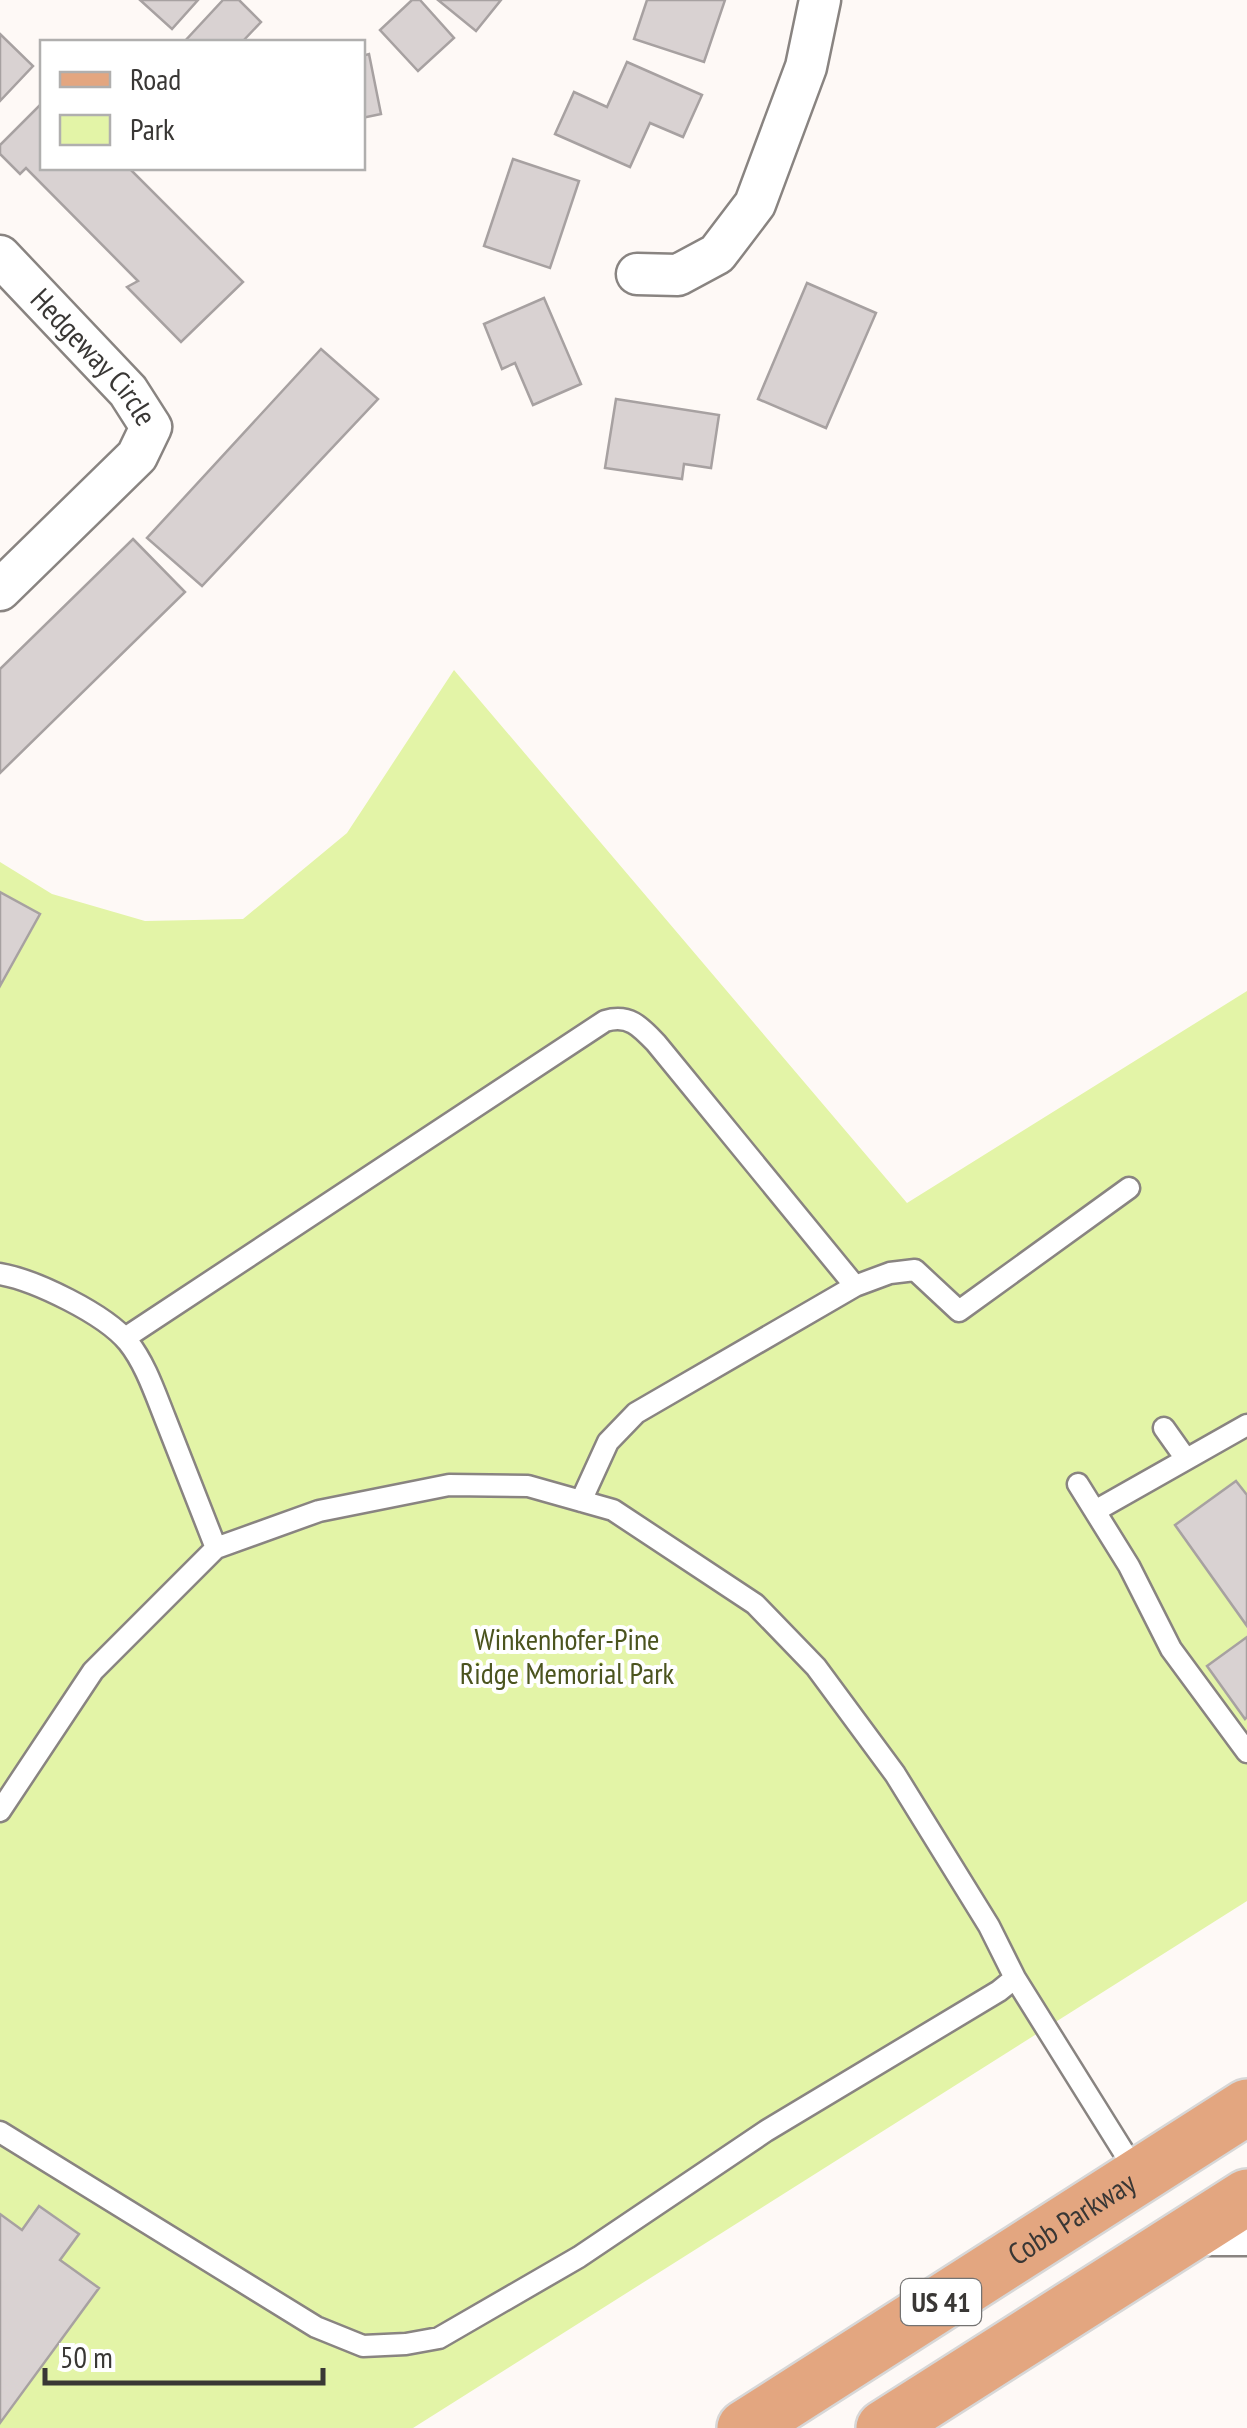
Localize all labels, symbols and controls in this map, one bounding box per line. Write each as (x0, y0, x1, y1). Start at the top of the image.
legend (40, 40, 365, 170)
text: Road (130, 59, 181, 98)
text: Park (130, 109, 175, 148)
street label: Hedgeway Circle (23, 279, 166, 433)
park label: Winkenhofer-Pine Ridge Memorial Park (460, 1619, 674, 1692)
street label: Cobb Parkway (1000, 2162, 1143, 2273)
road number: US 41 (901, 2279, 981, 2325)
scale bar (45, 2323, 322, 2385)
text: 50 m (60, 2337, 113, 2376)

